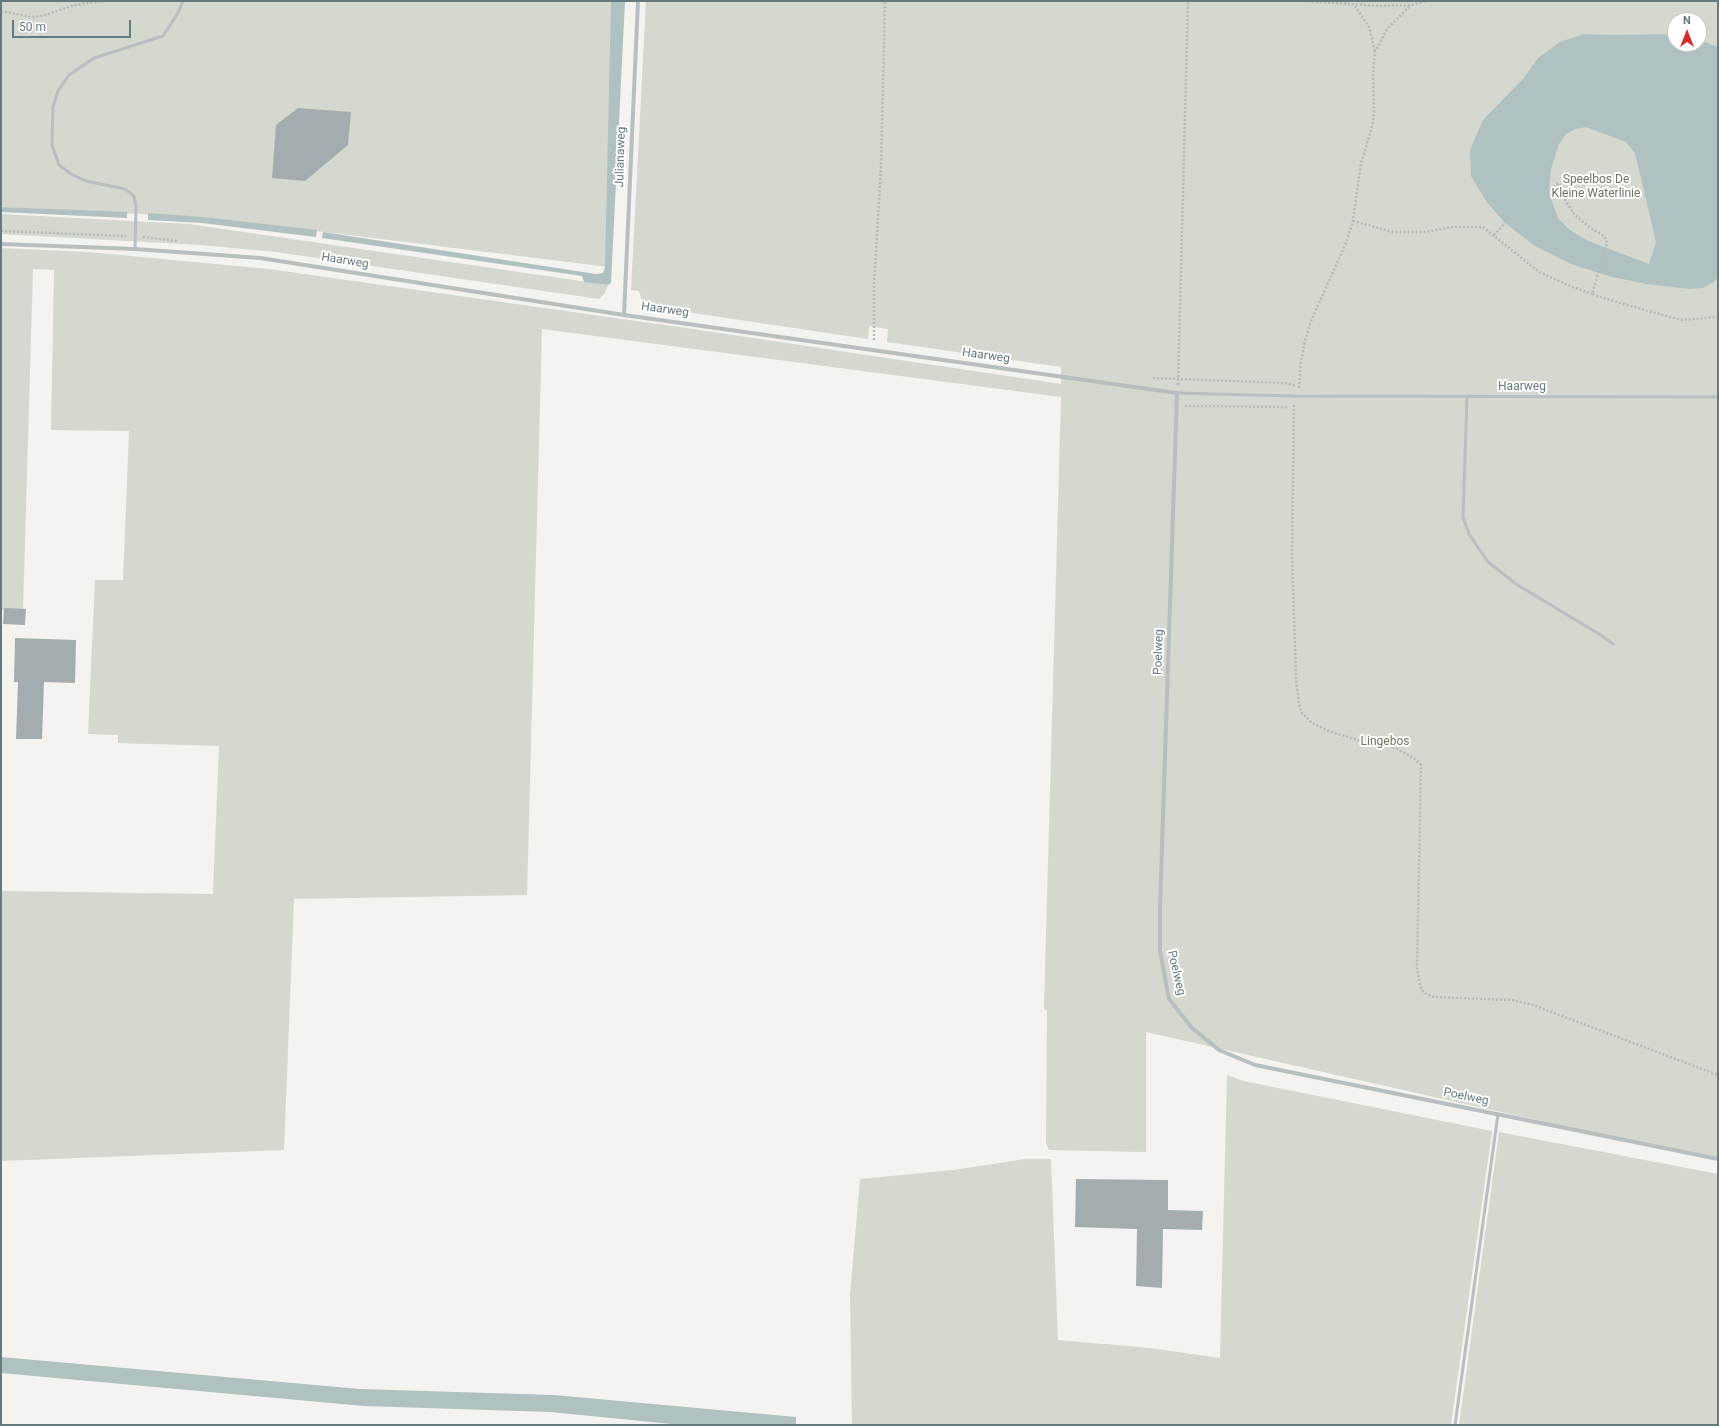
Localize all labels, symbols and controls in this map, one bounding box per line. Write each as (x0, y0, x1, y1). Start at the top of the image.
scale bar (14, 12, 133, 38)
north arrow (1667, 12, 1707, 52)
text: N (1683, 14, 1691, 27)
text: 50 m (19, 20, 46, 34)
street label: Julianaweg (613, 126, 629, 188)
park label: Speelbos De Kleine Waterlinie (1552, 173, 1640, 201)
street label: Haarweg (320, 250, 370, 272)
street label: Haarweg (640, 300, 690, 320)
street label: Haarweg (961, 346, 1011, 366)
street label: Haarweg (1498, 380, 1546, 394)
street label: Poelweg (1151, 629, 1167, 675)
park label: Lingebos (1361, 735, 1409, 749)
street label: Poelweg (1164, 949, 1188, 997)
street label: Poelweg (1442, 1085, 1490, 1109)

